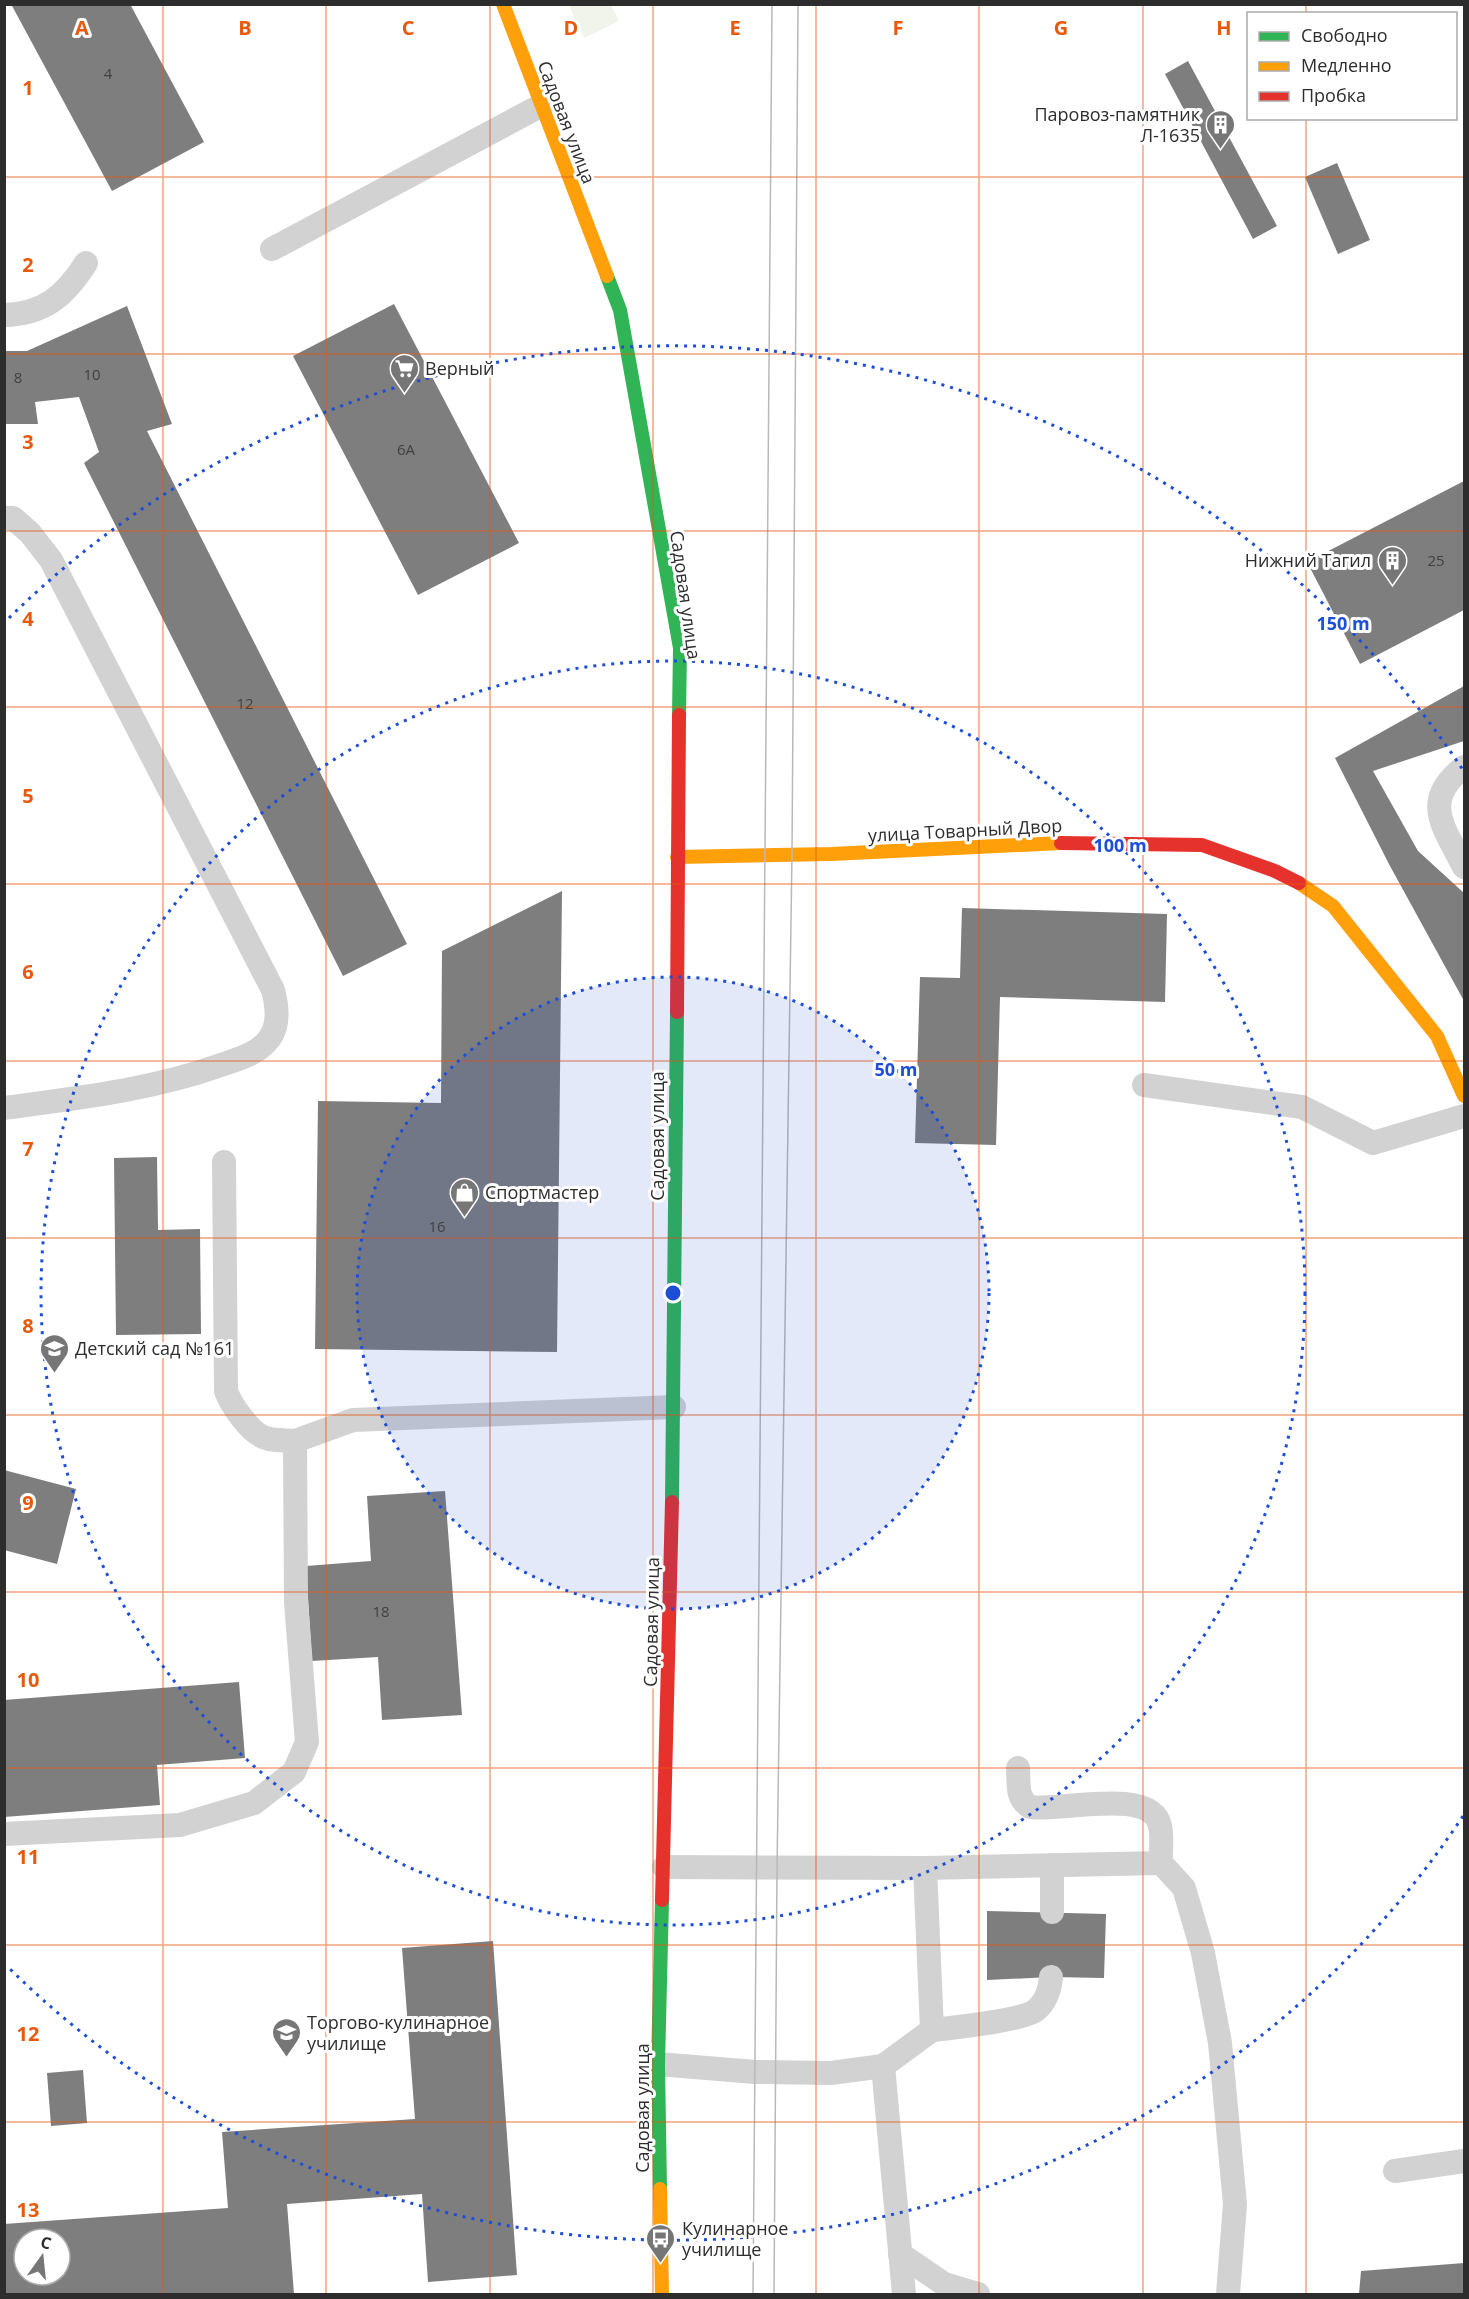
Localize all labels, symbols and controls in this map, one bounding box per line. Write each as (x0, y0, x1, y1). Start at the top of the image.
legend (1247, 12, 1457, 120)
text: A (75, 14, 89, 41)
text: B (238, 14, 252, 41)
text: C (402, 14, 415, 41)
text: D (564, 14, 578, 41)
text: E (729, 14, 741, 41)
text: F (893, 14, 903, 41)
text: G (1054, 14, 1068, 41)
text: H (1216, 14, 1232, 41)
text: Свободно (1301, 23, 1388, 47)
text: Медленно (1301, 53, 1392, 77)
street label: Садовая улица (533, 57, 601, 187)
house number: 4 (104, 63, 113, 83)
text: 1 (22, 74, 34, 101)
text: Пробка (1301, 83, 1366, 107)
place label: Паровоз-памятник Л-1635 (1034, 102, 1201, 147)
building icon: Паровоз-памятник Л-1635 (1205, 108, 1237, 150)
text: 2 (22, 251, 34, 278)
supermarket icon: Верный (388, 352, 420, 394)
place label: Верный (425, 356, 494, 380)
house number: 10 (83, 364, 101, 384)
house number: 8 (14, 367, 22, 387)
text: 3 (22, 428, 34, 455)
house number: 6А (397, 439, 416, 459)
street label: Садовая улица (665, 529, 707, 661)
building icon: Нижний Тагил (1376, 544, 1408, 586)
place label: Нижний Тагил (1245, 548, 1371, 572)
house number: 25 (1427, 550, 1445, 570)
text: 4 (22, 605, 34, 632)
text: 150 m (1316, 611, 1370, 635)
house number: 12 (236, 693, 254, 713)
text: 5 (22, 782, 34, 809)
street label: улица Товарный Двор (867, 813, 1063, 847)
text: 100 m (1093, 833, 1147, 857)
text: 6 (22, 958, 34, 985)
text: 50 m (875, 1057, 917, 1081)
street label: Садовая улица (645, 1071, 669, 1201)
text: 7 (22, 1135, 34, 1162)
shop icon: Спортмастер (448, 1176, 480, 1218)
place label: Спортмастер (485, 1180, 599, 1204)
house number: 16 (428, 1216, 446, 1236)
centre of rings (663, 1283, 683, 1303)
text: 8 (22, 1312, 34, 1339)
school or university icon: Детский сад №161 (38, 1332, 70, 1374)
place label: Детский сад №161 (75, 1336, 234, 1360)
text: 9 (22, 1489, 34, 1516)
street label: Садовая улица (638, 1557, 664, 1687)
house number: 18 (372, 1601, 390, 1621)
text: 10 (17, 1666, 39, 1693)
text: 11 (17, 1843, 39, 1870)
place label: Торгово-кулинарное училище (307, 2010, 489, 2055)
school or university icon: Торгово-кулинарное училище (270, 2016, 302, 2058)
text: 12 (17, 2020, 39, 2047)
street label: Садовая улица (630, 2043, 654, 2173)
text: 13 (17, 2196, 39, 2223)
place label: Кулинарное училище (682, 2216, 788, 2261)
bus stop icon: Кулинарное училище (645, 2222, 677, 2264)
north arrow (12, 2227, 72, 2287)
text: С (38, 2231, 54, 2254)

